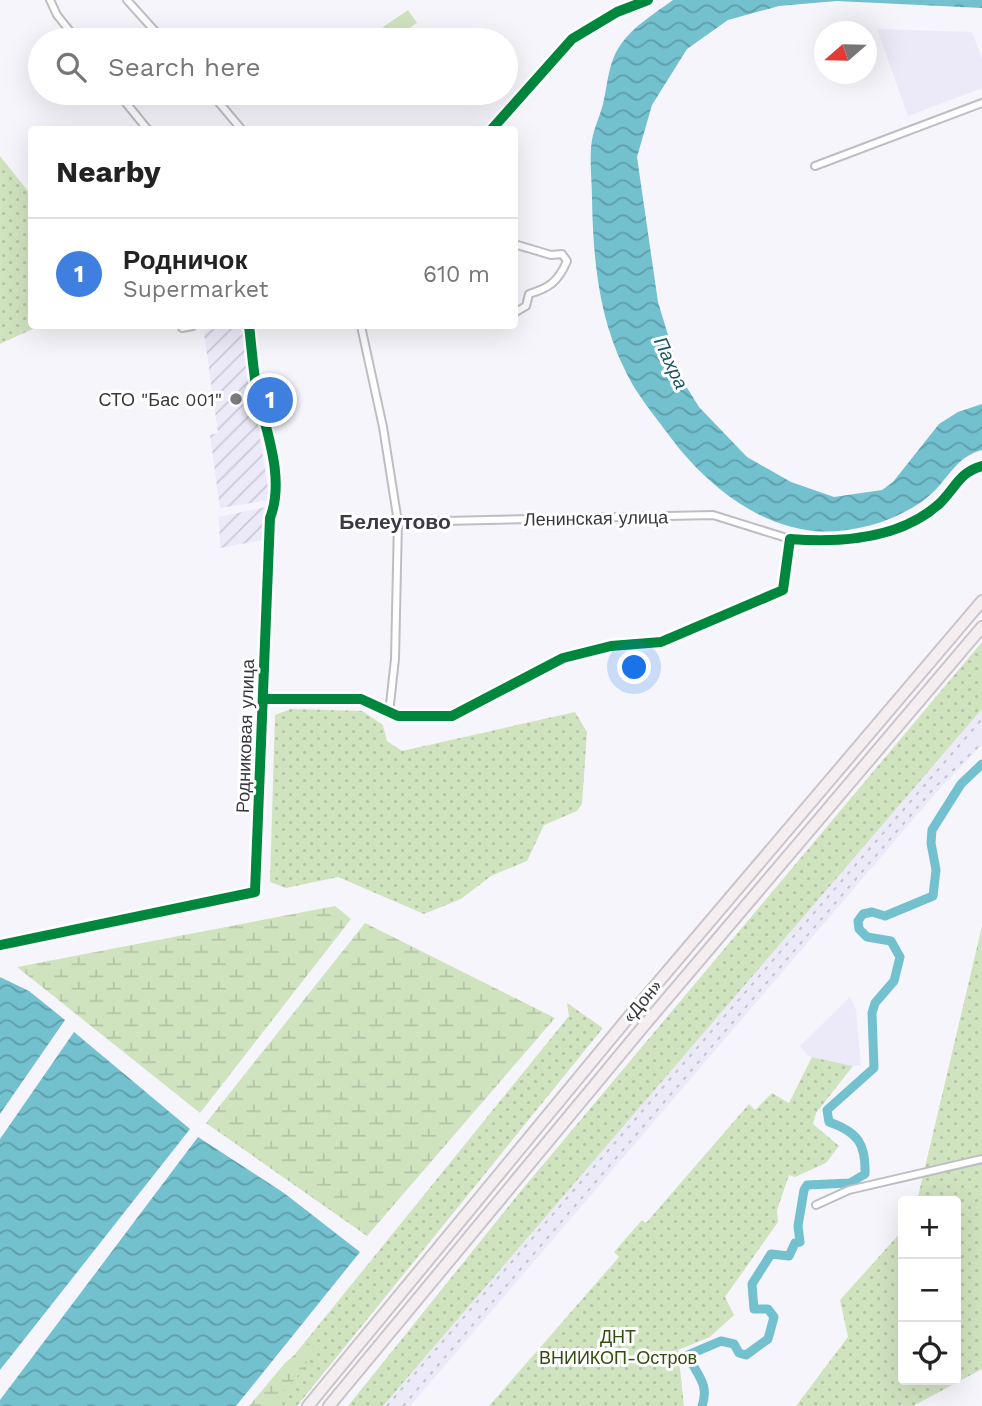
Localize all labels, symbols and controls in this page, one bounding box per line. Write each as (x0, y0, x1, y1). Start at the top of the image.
north arrow (814, 21, 877, 84)
search box (28, 28, 518, 105)
icon: search (52, 48, 90, 86)
text: Search here (108, 52, 260, 82)
text: Nearby (56, 154, 161, 189)
text: Родничок (123, 245, 247, 275)
text: 1 (74, 261, 84, 288)
text: 610 m (423, 261, 490, 288)
text: Supermarket (123, 276, 268, 303)
water label: Пахра (649, 333, 693, 393)
pin: 1 (247, 374, 293, 426)
place label: СТО "Бас 001" (98, 389, 222, 410)
marker: СТО "Бас 001" (228, 391, 244, 407)
street label: Ленинская улица (524, 506, 669, 530)
district label: Белеутово (339, 509, 451, 534)
your location (617, 650, 651, 684)
street label: Родниковая улица (232, 658, 258, 813)
street label: «Дон» (618, 975, 666, 1027)
map controls (898, 1196, 961, 1385)
button: + (898, 1196, 961, 1259)
button: − (898, 1259, 961, 1322)
button: locate (898, 1322, 961, 1385)
park label: ДНТ ВНИИКОП-Остров (539, 1326, 697, 1368)

